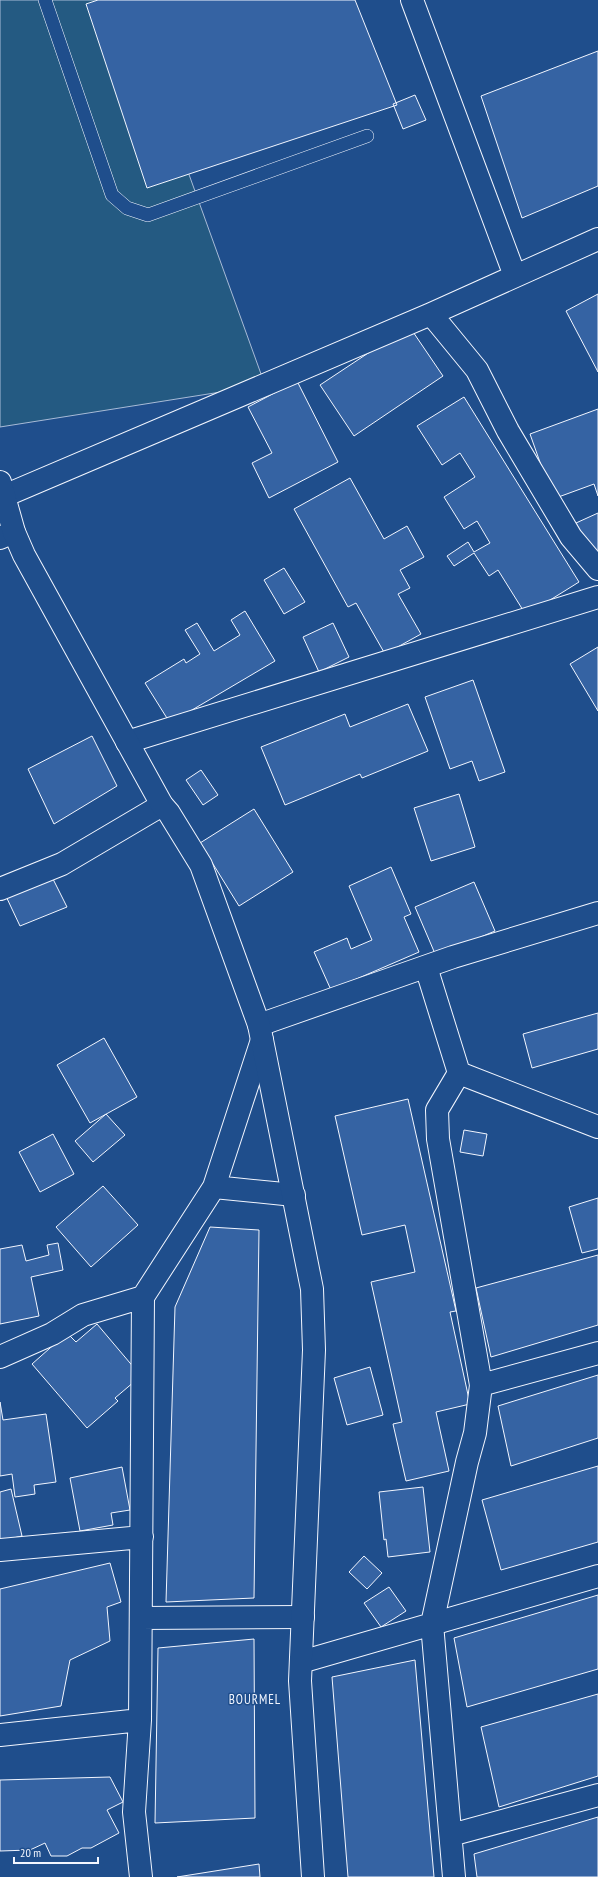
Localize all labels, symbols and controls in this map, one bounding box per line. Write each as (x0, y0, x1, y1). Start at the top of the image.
district label: BOURMEL (229, 1691, 281, 1708)
scale bar (14, 1839, 98, 1865)
text: 20 m (20, 1845, 41, 1860)

